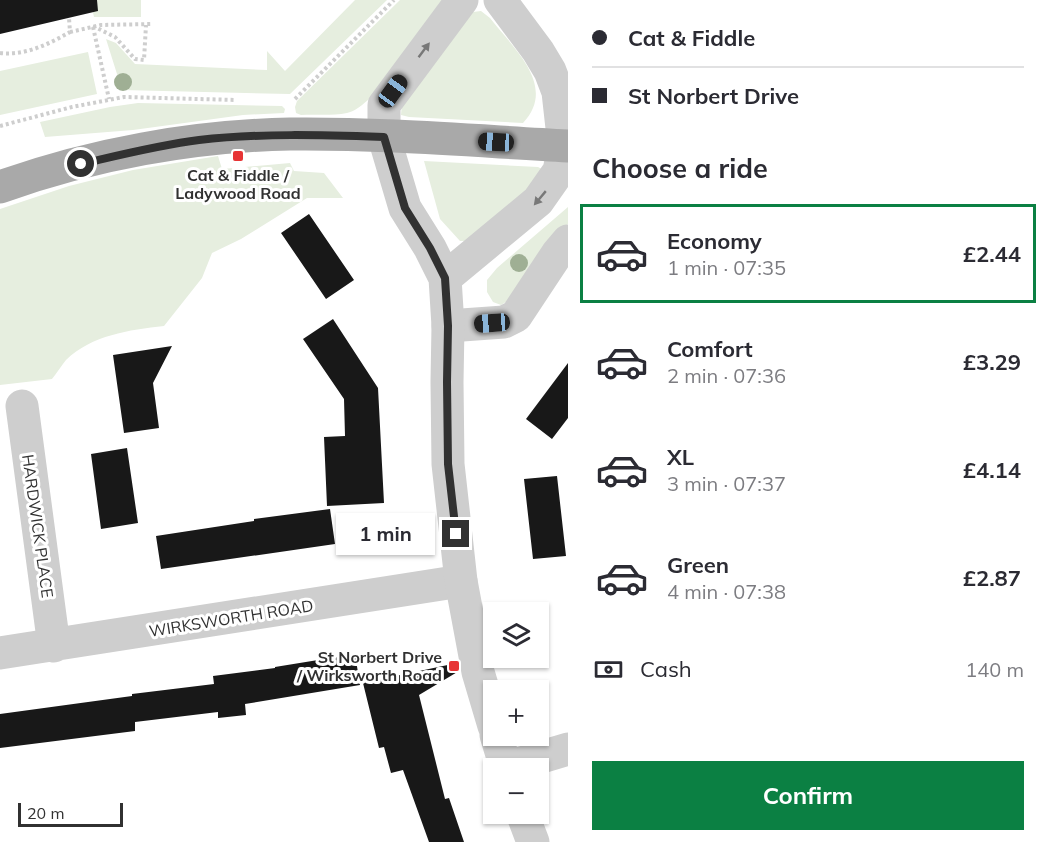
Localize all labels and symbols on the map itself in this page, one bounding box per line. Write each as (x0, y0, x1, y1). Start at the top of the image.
one-way arrow (417, 42, 429, 57)
car (375, 71, 411, 111)
car (478, 132, 514, 152)
marker: Cat & Fiddle / Ladywood Road (231, 149, 245, 163)
route start (67, 150, 94, 177)
place label: Cat & Fiddle / Ladywood Road (175, 165, 301, 203)
one-way arrow (533, 190, 546, 206)
car (473, 313, 511, 333)
street label: HARDWICK PLACE (18, 453, 58, 599)
callout: 1 min (336, 513, 435, 555)
route end (442, 520, 469, 547)
street label: WIRKSWORTH ROAD (147, 595, 315, 641)
place label: St Norbert Drive / Wirksworth Road (296, 647, 442, 685)
marker: St Norbert Drive / Wirksworth Road (447, 659, 461, 673)
scale bar (18, 800, 123, 828)

